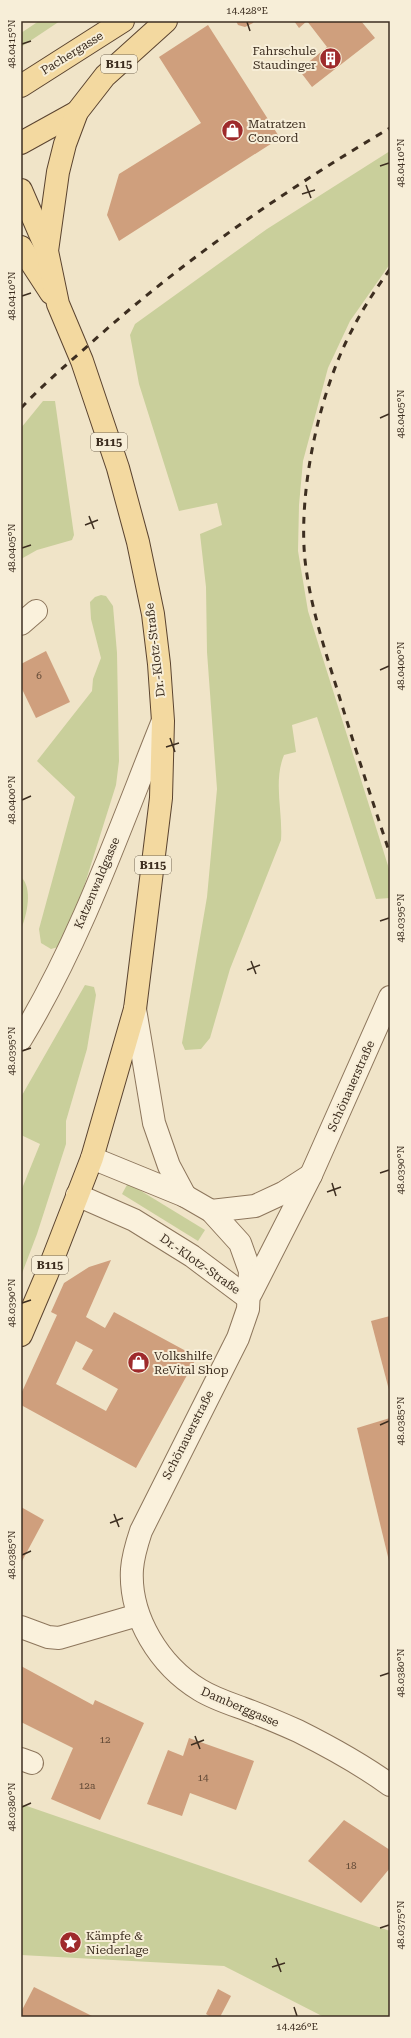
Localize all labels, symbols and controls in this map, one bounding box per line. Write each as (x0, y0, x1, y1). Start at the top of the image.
text: 14.428°E (226, 5, 268, 16)
text: 48.0415°N (6, 19, 17, 69)
street label: Pachergasse (38, 28, 106, 78)
place label: Fahrschule Staudinger (252, 44, 316, 72)
building icon: Fahrschule Staudinger (318, 45, 344, 71)
road number: B115 (101, 55, 137, 73)
place label: Matratzen Concord (248, 117, 306, 145)
shop icon: Matratzen Concord (219, 118, 245, 144)
text: 48.0410°N (395, 138, 406, 188)
text: 48.0410°N (6, 271, 17, 321)
text: 48.0405°N (395, 389, 406, 439)
road number: B115 (91, 433, 127, 451)
text: 48.0405°N (6, 523, 17, 573)
street label: Dr.-Klotz-Straße (142, 602, 168, 698)
text: 48.0400°N (395, 641, 406, 691)
house number: 6 (36, 670, 42, 681)
text: 48.0400°N (6, 775, 17, 825)
street label: Katzenwaldgasse (71, 835, 123, 931)
road number: B115 (135, 856, 171, 874)
text: 48.0395°N (395, 893, 406, 943)
text: 48.0395°N (6, 1026, 17, 1076)
street label: Schönauerstraße (325, 1038, 378, 1134)
text: 48.0390°N (395, 1145, 406, 1195)
street label: Dr.-Klotz-Straße (157, 1231, 243, 1297)
road number: B115 (32, 1256, 68, 1274)
text: 48.0390°N (6, 1278, 17, 1328)
place label: Volkshilfe ReVital Shop (154, 1349, 229, 1377)
shop icon: Volkshilfe ReVital Shop (126, 1350, 152, 1376)
street label: Schönauerstraße (159, 1388, 217, 1482)
text: 48.0385°N (395, 1396, 406, 1446)
text: 48.0385°N (6, 1530, 17, 1580)
text: 48.0380°N (395, 1648, 406, 1698)
street label: Damberggasse (199, 1684, 282, 1730)
house number: 12 (99, 1734, 111, 1745)
house number: 14 (197, 1772, 209, 1783)
house number: 12a (79, 1780, 96, 1791)
text: 48.0380°N (6, 1782, 17, 1832)
house number: 18 (345, 1860, 357, 1871)
text: 48.0375°N (395, 1900, 406, 1950)
place label: Kämpfe & Niederlage (86, 1929, 149, 1957)
place icon: Kämpfe & Niederlage (58, 1930, 84, 1956)
text: 14.426°E (276, 2021, 318, 2032)

